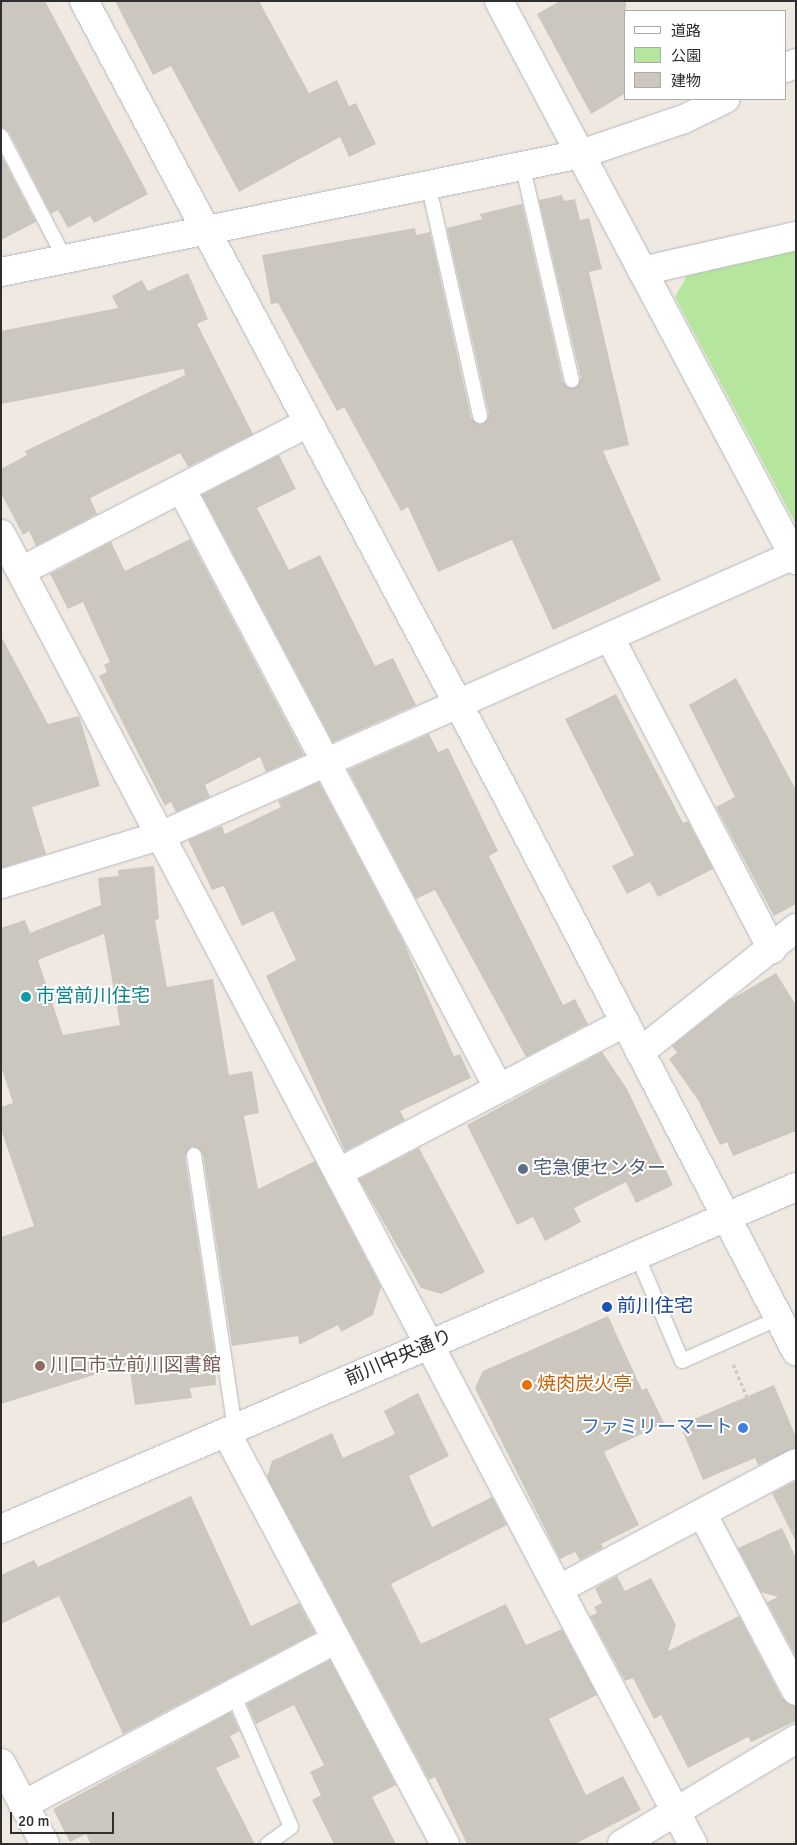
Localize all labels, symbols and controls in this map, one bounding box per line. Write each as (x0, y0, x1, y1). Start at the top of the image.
legend (624, 10, 787, 100)
text: 道路 (671, 22, 701, 40)
text: 公園 (671, 47, 701, 65)
text: 建物 (671, 72, 701, 90)
place label: 市営前川住宅 (36, 986, 150, 1008)
marker: 市営前川住宅 (20, 991, 32, 1003)
place label: 宅急便センター (533, 1158, 666, 1180)
marker: 宅急便センター (517, 1163, 529, 1175)
place label: 前川住宅 (617, 1296, 693, 1318)
marker: 前川住宅 (601, 1301, 613, 1313)
street label: 前川中央通り (342, 1325, 456, 1391)
place label: 川口市立前川図書館 (50, 1355, 221, 1377)
marker: 川口市立前川図書館 (34, 1360, 46, 1372)
place label: 焼肉炭火亭 (537, 1374, 632, 1396)
marker: 焼肉炭火亭 (521, 1379, 533, 1391)
place label: ファミリーマート (581, 1417, 733, 1439)
marker: ファミリーマート (737, 1422, 749, 1434)
scale bar (12, 1802, 116, 1834)
text: 20 m (18, 1812, 49, 1830)

